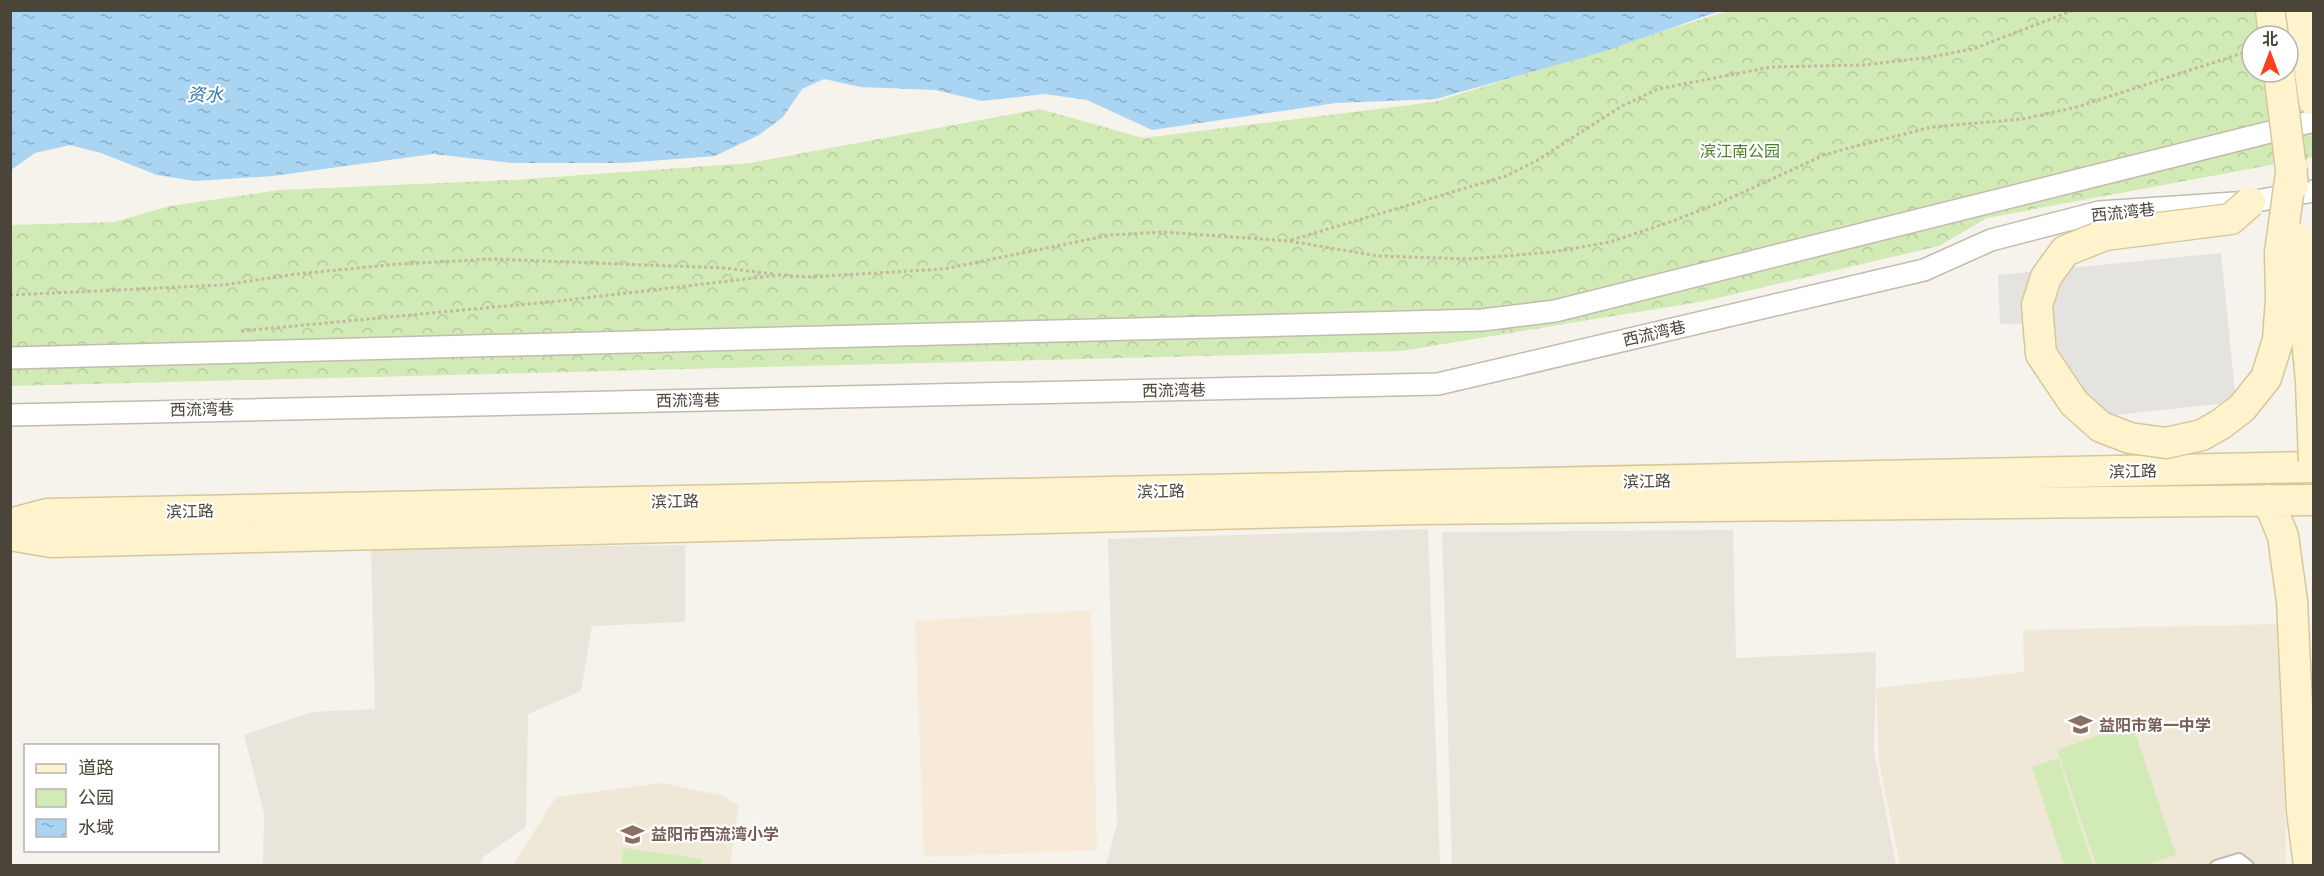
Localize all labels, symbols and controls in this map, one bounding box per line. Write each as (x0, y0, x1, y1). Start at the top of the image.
north arrow (2240, 24, 2300, 84)
text: 北 (2262, 29, 2278, 51)
water label: 资水 (187, 83, 224, 107)
park label: 滨江南公园 (1700, 141, 1780, 163)
street label: 西流湾巷 (2090, 199, 2156, 227)
street label: 西流湾巷 (1621, 316, 1688, 352)
street label: 西流湾巷 (1142, 379, 1206, 403)
street label: 西流湾巷 (656, 389, 720, 413)
street label: 西流湾巷 (170, 398, 234, 422)
street label: 滨江路 (2109, 461, 2157, 483)
street label: 滨江路 (1623, 471, 1671, 493)
street label: 滨江路 (1137, 481, 1185, 503)
street label: 滨江路 (651, 491, 699, 513)
street label: 滨江路 (166, 501, 214, 523)
school or university icon: 益阳市第一中学 (2068, 712, 2094, 738)
place label: 益阳市第一中学 (2099, 715, 2211, 737)
legend (24, 744, 219, 852)
text: 道路 (78, 756, 114, 780)
text: 公园 (78, 786, 114, 810)
text: 水域 (78, 816, 114, 840)
school or university icon: 益阳市西流湾小学 (620, 821, 646, 847)
place label: 益阳市西流湾小学 (651, 824, 779, 846)

